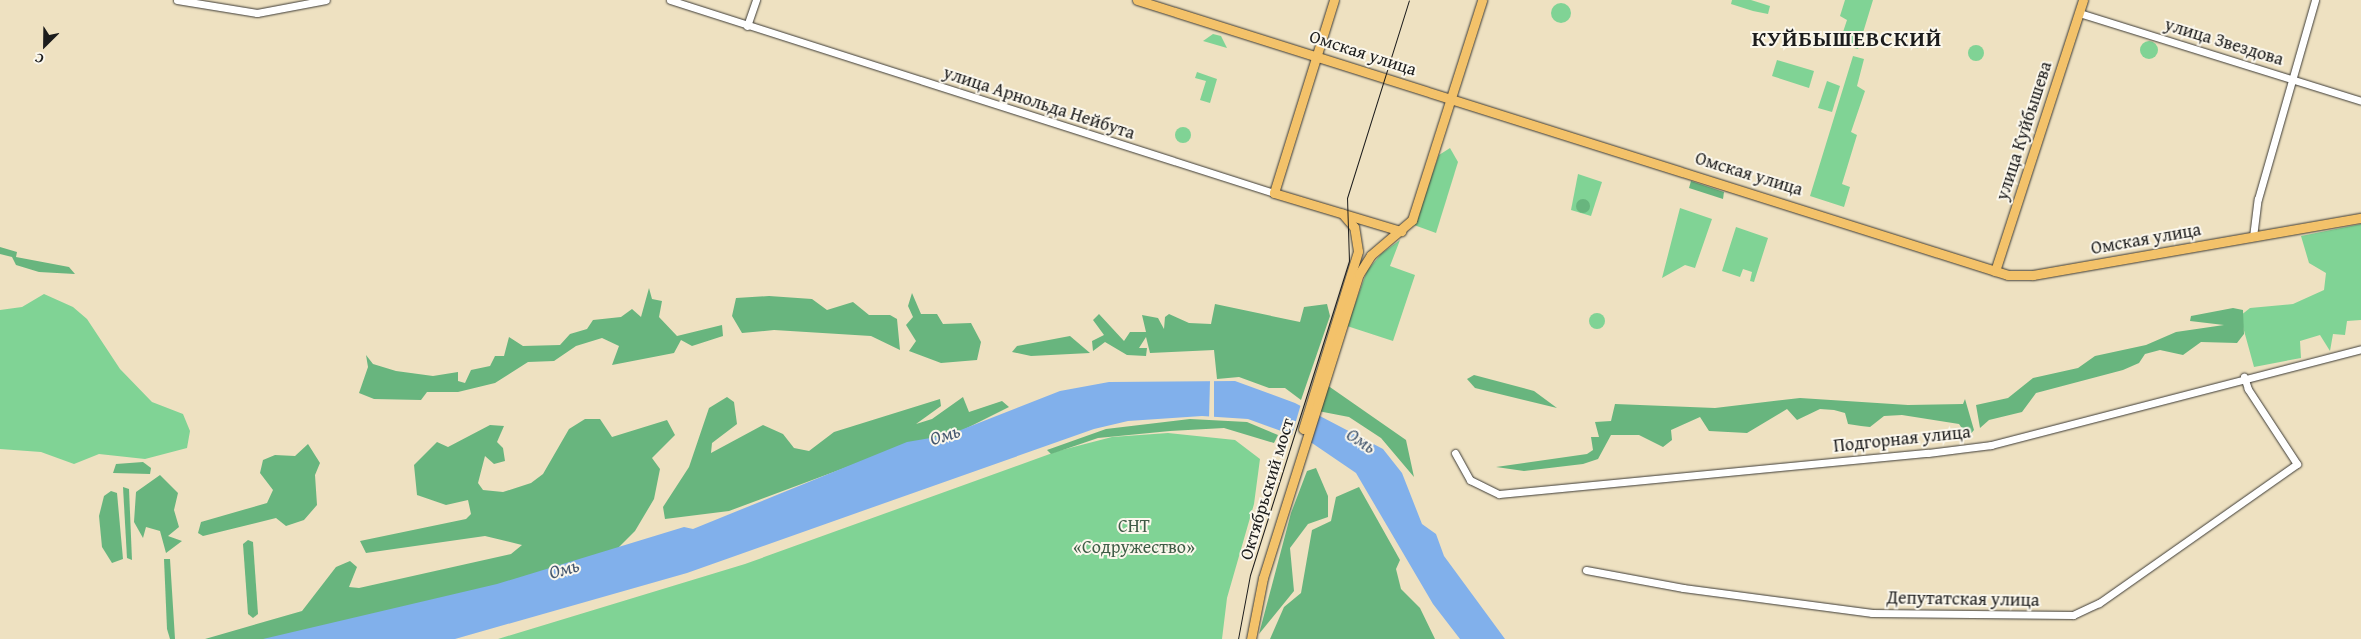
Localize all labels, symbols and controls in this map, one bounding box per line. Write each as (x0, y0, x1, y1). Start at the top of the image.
street label: улица Звездова (2162, 14, 2286, 70)
north arrow (20, 20, 70, 70)
street label: Омская улица (1307, 26, 1419, 80)
district label: КУЙБЫШЕВСКИЙ (1750, 26, 1944, 52)
text: С (32, 48, 47, 70)
street label: улица Куйбышева (1991, 59, 2057, 203)
street label: улица Арнольда Нейбута (940, 62, 1138, 144)
street label: Омская улица (1693, 147, 1805, 201)
street label: Омская улица (2089, 219, 2203, 259)
street label: Октябрьский мост (1235, 416, 1299, 562)
water label: Омь (927, 420, 963, 450)
street label: Подгорная улица (1832, 421, 1972, 457)
water label: Омь (1342, 423, 1380, 459)
park label: СНТ «Содружество» (1073, 516, 1195, 558)
water label: Омь (546, 554, 582, 584)
street label: Депутатская улица (1886, 587, 2040, 611)

